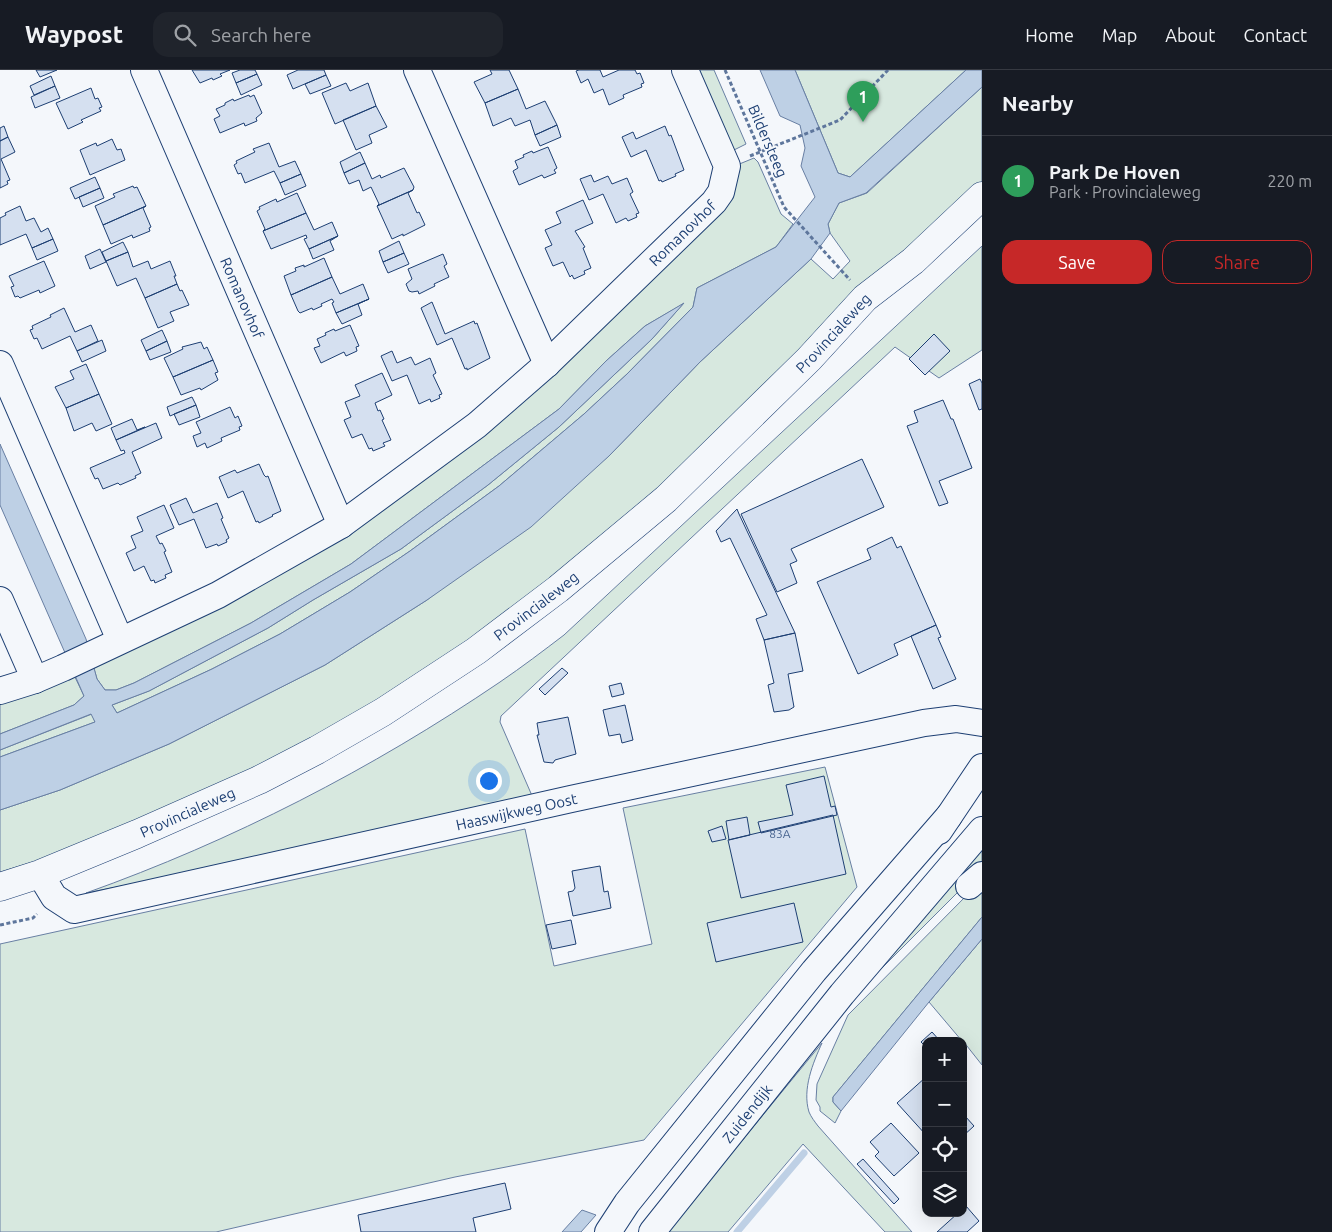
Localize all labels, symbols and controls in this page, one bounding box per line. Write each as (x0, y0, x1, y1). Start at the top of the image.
search box (153, 12, 503, 57)
text: Waypost (25, 21, 123, 48)
icon: search (171, 21, 199, 49)
text: Search here (211, 24, 311, 46)
text: Home (1025, 25, 1074, 45)
text: Map (1102, 25, 1137, 45)
text: About (1165, 25, 1215, 45)
text: Contact (1243, 25, 1307, 45)
pin: 1 (847, 81, 879, 122)
text: Nearby (1002, 91, 1073, 115)
street label: Bildersteeg (745, 102, 791, 180)
text: Park De Hoven (1049, 161, 1180, 183)
text: 1 (1013, 172, 1023, 190)
text: 220 m (1267, 172, 1312, 190)
text: Park · Provincialeweg (1049, 183, 1201, 201)
street label: Romanovhof (645, 196, 719, 269)
button: Save (1002, 240, 1152, 284)
button: Share (1162, 240, 1312, 284)
street label: Romanovhof (218, 255, 268, 341)
street label: Provincialeweg (792, 290, 874, 376)
street label: Provincialeweg (490, 568, 581, 643)
your location (476, 768, 502, 794)
street label: Provincialeweg (137, 783, 237, 840)
street label: Haaswijkweg Oost (454, 789, 579, 833)
house number: 83A (769, 827, 791, 840)
map controls (922, 1037, 967, 1217)
button: + (922, 1037, 967, 1082)
street label: Zuidendijk (718, 1080, 776, 1146)
button: − (922, 1082, 967, 1127)
button: locate (922, 1127, 967, 1172)
button: layers (922, 1172, 967, 1217)

